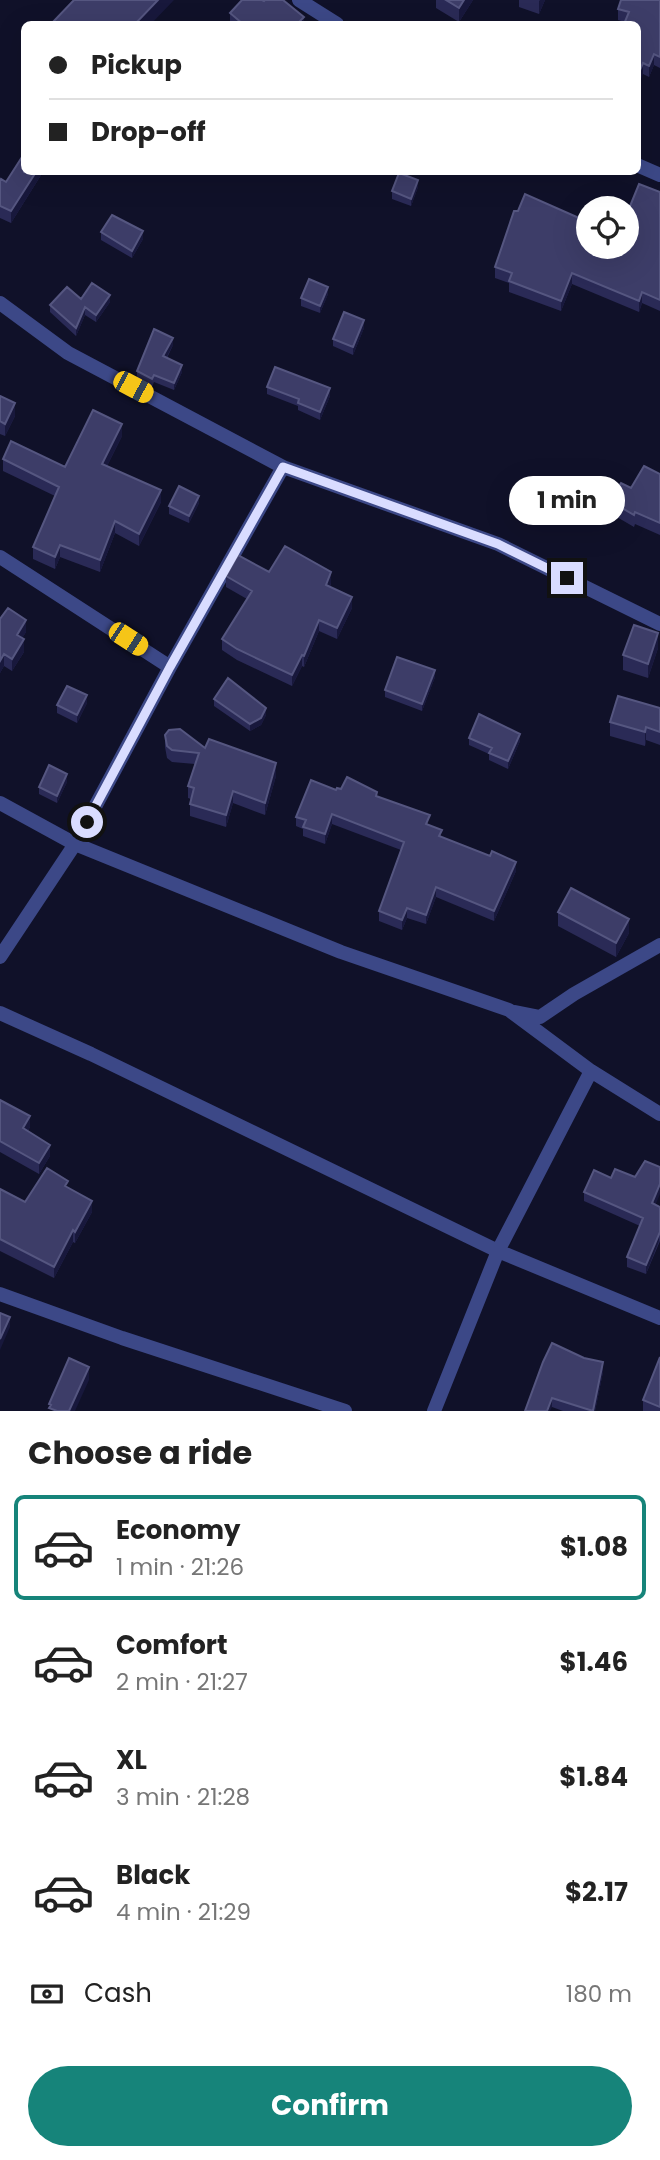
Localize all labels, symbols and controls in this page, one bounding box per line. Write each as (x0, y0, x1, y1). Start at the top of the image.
text: Pickup (91, 47, 182, 83)
text: Drop-off (91, 114, 206, 150)
map controls (576, 196, 639, 259)
button: locate (576, 196, 639, 259)
car (110, 368, 157, 406)
callout: 1 min (509, 476, 625, 526)
text: 1 min (537, 484, 597, 516)
route end (551, 562, 583, 594)
car (105, 619, 152, 659)
route start (71, 806, 103, 838)
text: Choose a ride (28, 1430, 252, 1475)
text: Economy (116, 1512, 240, 1548)
icon: car (32, 1516, 95, 1579)
text: $1.08 (560, 1529, 628, 1565)
text: 1 min · 21:26 (116, 1551, 244, 1583)
text: Comfort (116, 1627, 228, 1663)
icon: car (32, 1631, 95, 1694)
text: $1.46 (560, 1644, 628, 1680)
text: 2 min · 21:27 (116, 1666, 248, 1698)
text: XL (116, 1742, 147, 1778)
icon: car (32, 1746, 95, 1809)
text: $1.84 (559, 1759, 628, 1795)
text: 3 min · 21:28 (116, 1781, 250, 1813)
text: Black (116, 1857, 190, 1893)
icon: car (32, 1861, 95, 1924)
text: $2.17 (565, 1874, 628, 1910)
text: 4 min · 21:29 (116, 1896, 251, 1928)
icon: cash (28, 1975, 66, 2013)
text: Cash (84, 1975, 152, 2011)
text: 180 m (566, 1978, 632, 2010)
button: Confirm (28, 2066, 632, 2146)

